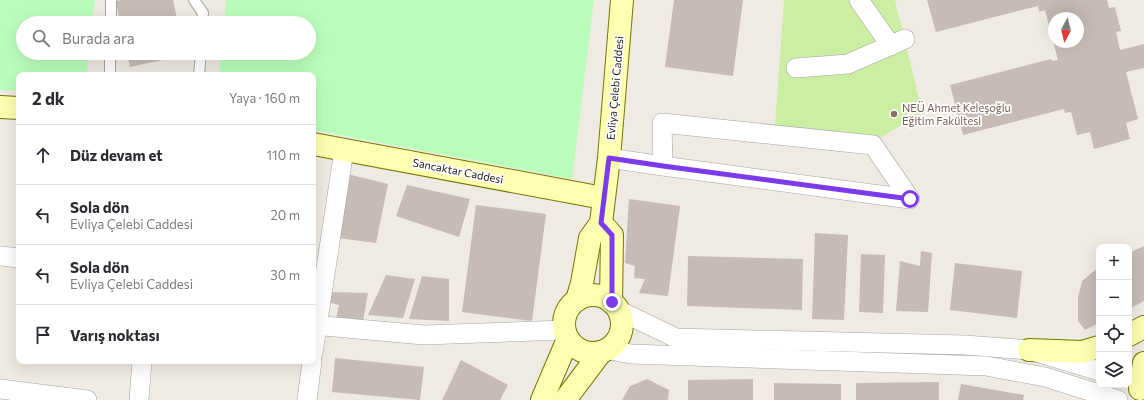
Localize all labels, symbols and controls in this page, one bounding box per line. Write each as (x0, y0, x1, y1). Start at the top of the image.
north arrow (1048, 12, 1084, 48)
search box (16, 16, 316, 60)
icon: search (30, 27, 52, 49)
text: Burada ara (62, 29, 135, 47)
street label: Evliya Çelebi Caddesi (603, 35, 626, 140)
text: 2 dk (32, 88, 65, 109)
text: Yaya · 160 m (229, 90, 300, 106)
place label: NEÜ Ahmet Keleşoğlu Eğitim Fakültesi (902, 100, 1011, 127)
marker: NEÜ Ahmet Keleşoğlu Eğitim Fakültesi (889, 109, 899, 119)
icon: ahead (32, 144, 54, 166)
text: Düz devam et (70, 146, 163, 164)
text: 110 m (267, 147, 300, 163)
street label: Sancaktar Caddesi (412, 155, 505, 186)
route start (901, 190, 919, 208)
text: Sola dön (70, 198, 129, 216)
icon: left (32, 204, 54, 226)
text: 20 m (271, 207, 300, 223)
text: Evliya Çelebi Caddesi (70, 216, 193, 232)
map controls (1096, 244, 1132, 388)
button: + (1096, 244, 1132, 280)
text: Sola dön (70, 258, 129, 276)
icon: left (32, 264, 54, 286)
text: 30 m (270, 267, 300, 283)
text: Evliya Çelebi Caddesi (70, 276, 193, 292)
button: − (1096, 280, 1132, 316)
route end (603, 293, 621, 311)
button: locate (1096, 316, 1132, 352)
icon: arrive (32, 324, 54, 346)
text: Varış noktası (70, 326, 160, 344)
button: layers (1096, 352, 1132, 388)

